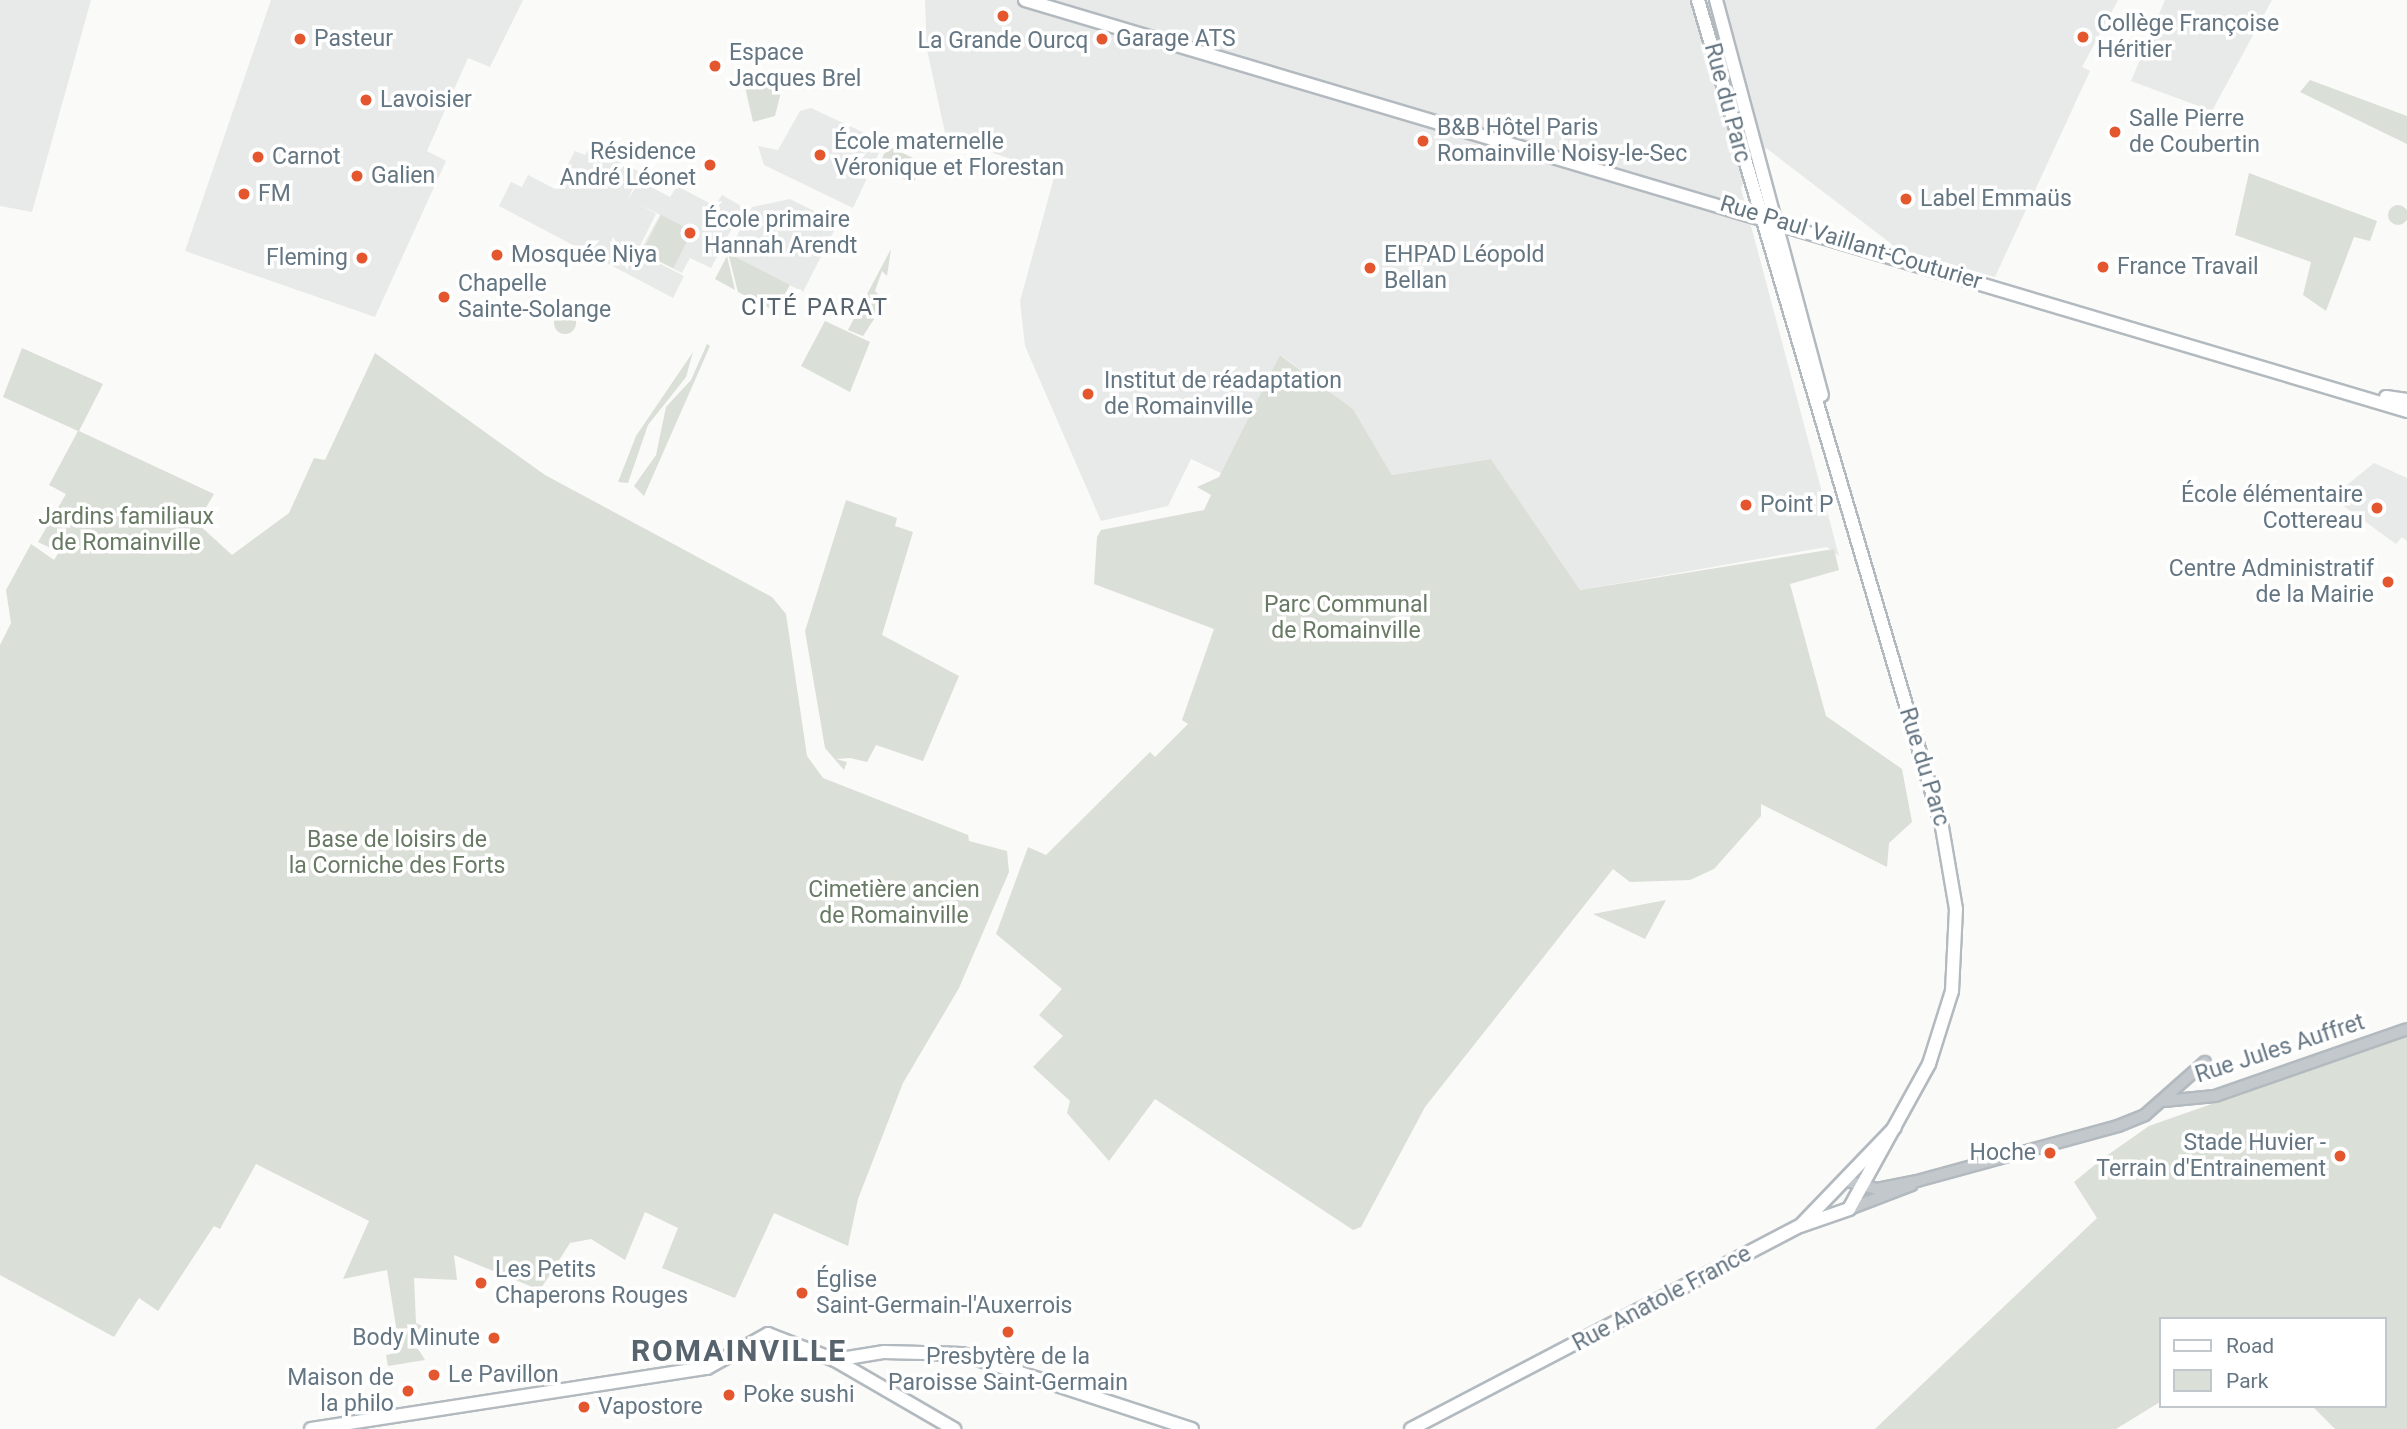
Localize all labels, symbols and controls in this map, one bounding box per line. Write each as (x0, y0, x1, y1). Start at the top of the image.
marker: La Grande Ourcq (995, 8, 1011, 24)
place label: Collège Françoise Héritier (2097, 10, 2279, 64)
place label: Pasteur (314, 25, 393, 53)
place label: Garage ATS (1116, 25, 1236, 53)
place label: La Grande Ourcq (918, 27, 1088, 55)
marker: Collège Françoise Héritier (2075, 29, 2091, 45)
marker: Pasteur (292, 31, 308, 47)
marker: Garage ATS (1094, 31, 1110, 47)
place label: Espace Jacques Brel (729, 39, 861, 93)
street label: Rue du Parc (1698, 40, 1756, 166)
marker: Espace Jacques Brel (707, 58, 723, 74)
place label: Lavoisier (380, 86, 472, 114)
marker: Lavoisier (358, 92, 374, 108)
place label: Salle Pierre de Coubertin (2129, 105, 2260, 159)
place label: B&B Hôtel Paris Romainville Noisy-le-Sec (1437, 114, 1687, 168)
marker: Salle Pierre de Coubertin (2107, 124, 2123, 140)
place label: École maternelle Véronique et Florestan (834, 128, 1064, 182)
marker: B&B Hôtel Paris Romainville Noisy-le-Sec (1415, 133, 1431, 149)
place label: Résidence André Léonet (560, 138, 696, 192)
place label: Carnot (272, 143, 341, 171)
marker: École maternelle Véronique et Florestan (812, 147, 828, 163)
marker: Carnot (250, 149, 266, 165)
marker: Résidence André Léonet (702, 157, 718, 173)
place label: Galien (371, 162, 435, 190)
marker: Galien (349, 168, 365, 184)
place label: FM (258, 180, 291, 208)
place label: Label Emmaüs (1920, 185, 2072, 213)
marker: FM (236, 186, 252, 202)
street label: Rue Paul Vaillant-Couturier (1717, 190, 1985, 296)
marker: Label Emmaüs (1898, 191, 1914, 207)
place label: École primaire Hannah Arendt (704, 206, 857, 260)
marker: École primaire Hannah Arendt (682, 225, 698, 241)
place label: Mosquée Niya (511, 241, 657, 269)
place label: EHPAD Léopold Bellan (1384, 241, 1545, 295)
place label: Fleming (266, 244, 348, 272)
marker: Mosquée Niya (489, 247, 505, 263)
marker: Fleming (354, 250, 370, 266)
place label: France Travail (2117, 253, 2259, 281)
marker: France Travail (2095, 259, 2111, 275)
marker: EHPAD Léopold Bellan (1362, 260, 1378, 276)
place label: Chapelle Sainte-Solange (458, 270, 611, 324)
marker: Chapelle Sainte-Solange (436, 289, 452, 305)
district label: CITÉ PARAT (742, 294, 888, 322)
place label: Institut de réadaptation de Romainville (1104, 367, 1342, 421)
marker: Institut de réadaptation de Romainville (1078, 384, 1098, 404)
place label: École élémentaire Cottereau (2181, 481, 2363, 535)
place label: Point P (1760, 491, 1834, 519)
marker: Point P (1738, 497, 1754, 513)
marker: École élémentaire Cottereau (2369, 500, 2385, 516)
park label: Jardins familiaux de Romainville (38, 503, 214, 557)
place label: Centre Administratif de la Mairie (2169, 555, 2374, 609)
marker: Centre Administratif de la Mairie (2380, 574, 2396, 590)
park label: Parc Communal de Romainville (1264, 591, 1428, 645)
street label: Rue du Parc (1893, 704, 1955, 830)
park label: Base de loisirs de la Corniche des Forts (289, 826, 505, 880)
park label: Cimetière ancien de Romainville (808, 876, 980, 930)
street label: Rue Jules Auffret (2192, 1009, 2368, 1089)
place label: Stade Huvier - Terrain d'Entrainement (2096, 1129, 2326, 1183)
place label: Hoche (1970, 1139, 2036, 1167)
marker: Hoche (2042, 1145, 2058, 1161)
marker: Stade Huvier - Terrain d'Entrainement (2332, 1148, 2348, 1164)
street label: Rue Anatole France (1568, 1240, 1756, 1358)
place label: Les Petits Chaperons Rouges (495, 1256, 688, 1310)
place label: Église Saint-Germain-l'Auxerrois (816, 1266, 1072, 1320)
marker: Les Petits Chaperons Rouges (473, 1275, 489, 1291)
marker: Église Saint-Germain-l'Auxerrois (794, 1285, 810, 1301)
legend (2158, 1317, 2386, 1408)
place label: Body Minute (352, 1324, 480, 1352)
marker: Presbytère de la Paroisse Saint-Germain (1000, 1324, 1016, 1340)
marker: Body Minute (486, 1330, 502, 1346)
district label: ROMAINVILLE (632, 1333, 846, 1369)
text: Road (2226, 1334, 2274, 1358)
place label: Presbytère de la Paroisse Saint-Germain (888, 1343, 1128, 1397)
place label: Le Pavillon (448, 1361, 559, 1389)
place label: Maison de la philo (287, 1364, 394, 1418)
marker: Le Pavillon (426, 1367, 442, 1383)
text: Park (2226, 1369, 2268, 1393)
place label: Poke sushi (743, 1381, 854, 1409)
marker: Maison de la philo (400, 1383, 416, 1399)
marker: Poke sushi (721, 1387, 737, 1403)
place label: Vapostore (598, 1393, 703, 1421)
marker: Vapostore (576, 1399, 592, 1415)

